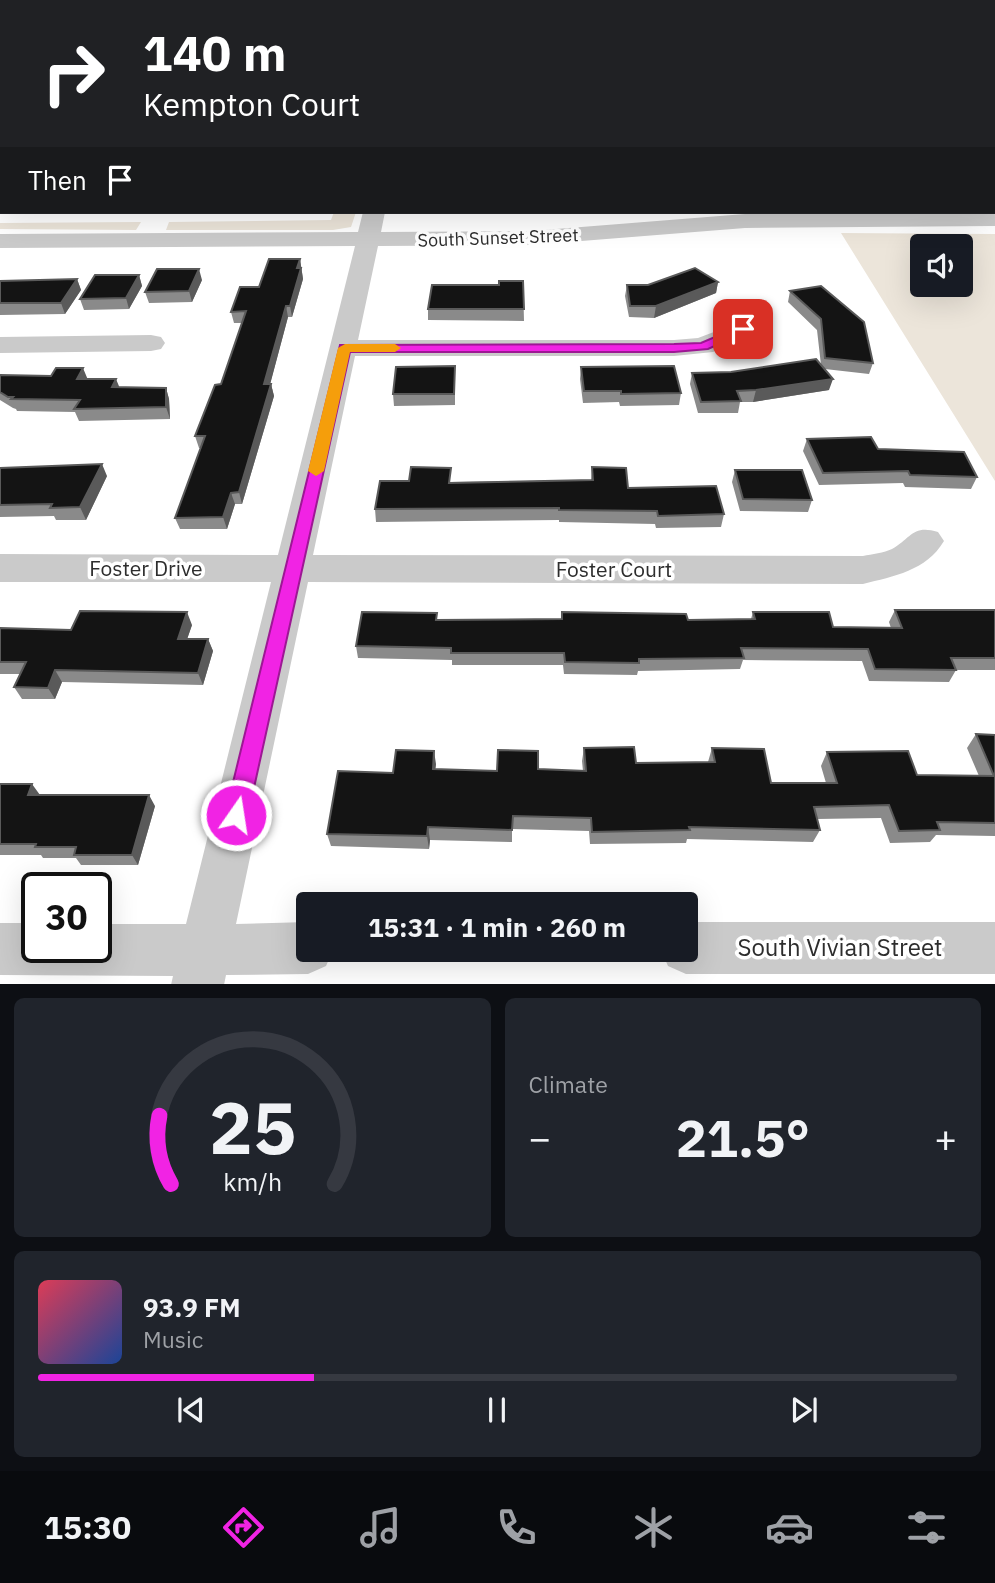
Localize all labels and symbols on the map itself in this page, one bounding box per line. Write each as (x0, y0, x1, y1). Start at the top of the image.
street label: South Sunset Street (417, 223, 579, 252)
pin (713, 299, 773, 359)
street label: Foster Drive (89, 554, 203, 582)
street label: Foster Court (556, 555, 672, 583)
position arrow (199, 778, 273, 852)
speed limit sign: 30 (21, 872, 112, 963)
street label: South Vivian Street (737, 931, 943, 963)

